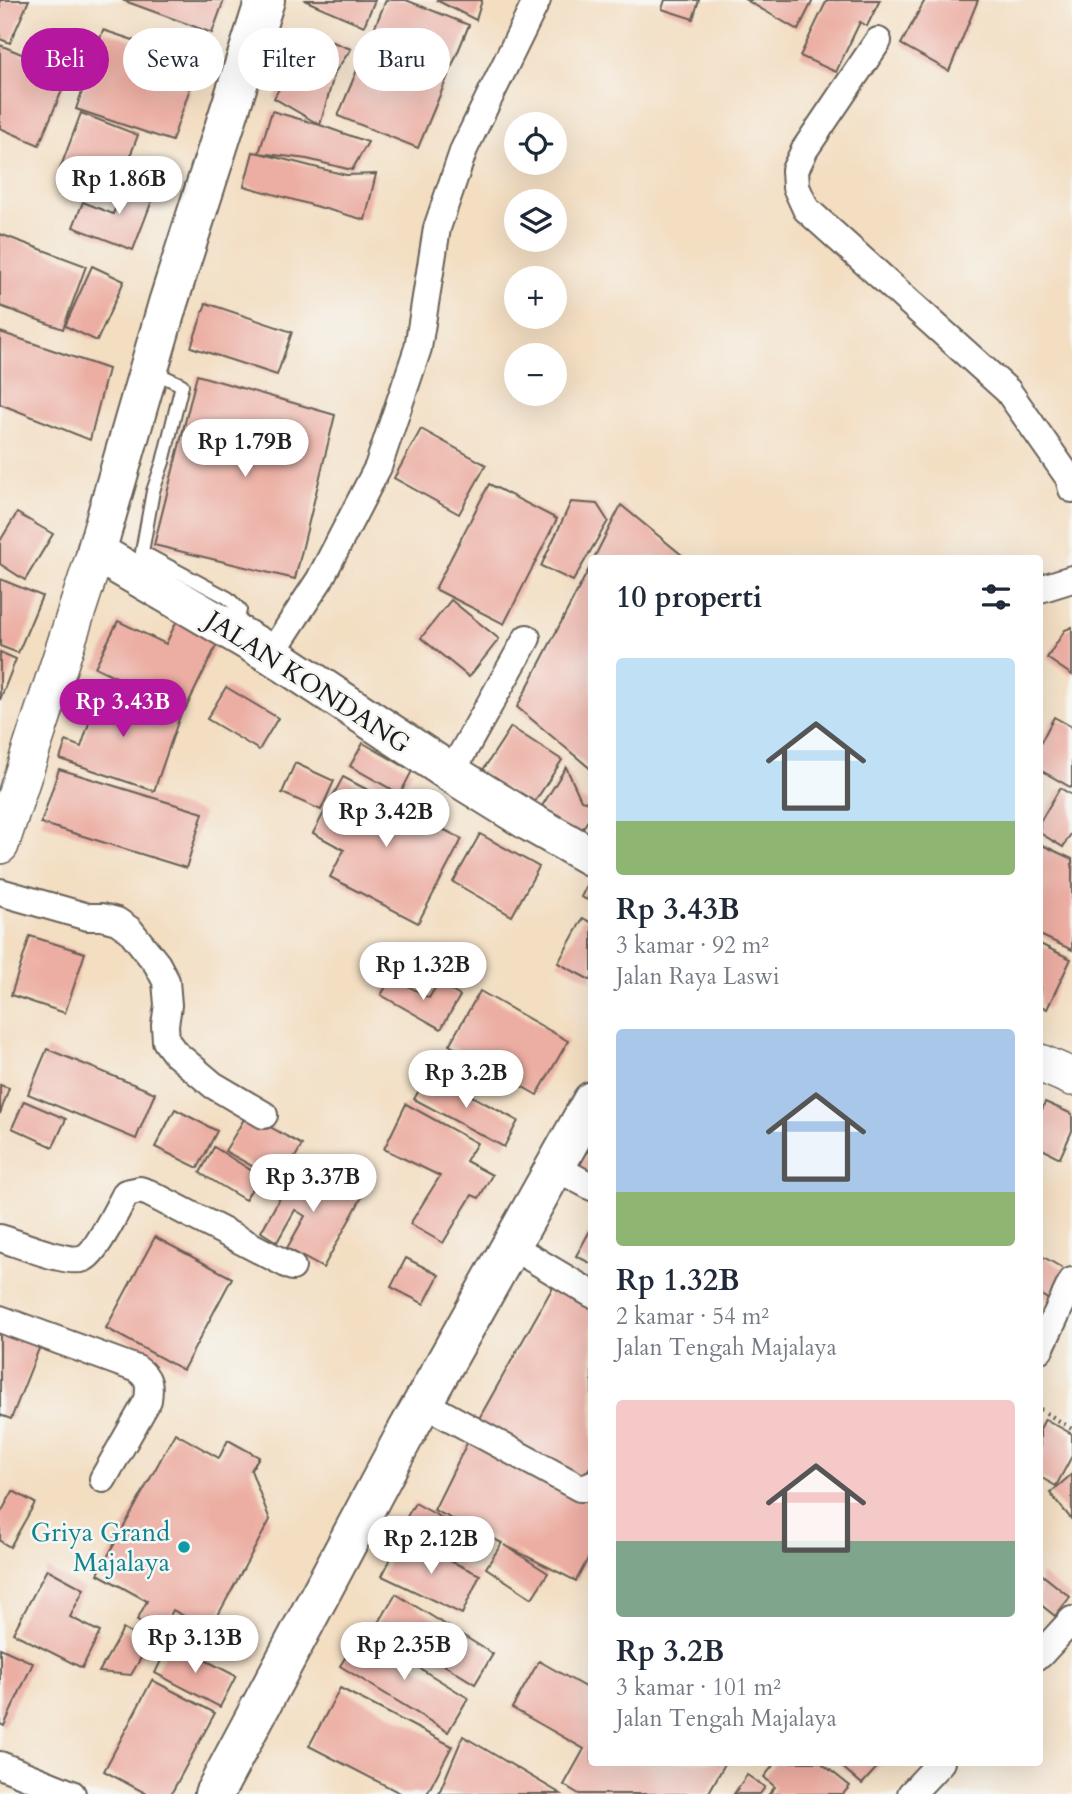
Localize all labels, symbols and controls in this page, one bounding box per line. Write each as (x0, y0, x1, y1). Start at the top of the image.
chip: Beli (21, 28, 109, 91)
chip: Sewa (123, 28, 224, 91)
chip: Filter (238, 28, 339, 91)
chip: Baru (353, 28, 450, 91)
map controls (504, 112, 567, 406)
button: locate (504, 112, 567, 175)
pin: Rp 1.86B (47, 156, 191, 216)
text: Rp 1.86B (72, 163, 166, 194)
button: layers (504, 189, 567, 252)
button: + (504, 266, 567, 329)
button: − (504, 343, 567, 406)
pin: Rp 1.79B (173, 420, 317, 479)
text: Rp 1.79B (198, 426, 292, 457)
text: 10 properti (616, 577, 762, 618)
icon: filters (977, 578, 1015, 616)
street label: JALAN KONDANG (196, 601, 417, 761)
pin: Rp 3.43B (51, 680, 195, 739)
text: Rp 3.43B (76, 686, 170, 717)
icon: home (753, 703, 879, 829)
pin: Rp 3.42B (314, 790, 458, 849)
text: Rp 3.42B (339, 796, 433, 827)
text: Rp 3.43B (616, 889, 740, 930)
text: 3 kamar · 92 m² (616, 930, 769, 961)
pin: Rp 1.32B (351, 942, 495, 1002)
text: Rp 1.32B (376, 949, 470, 980)
text: Jalan Raya Laswi (616, 961, 779, 992)
pin: Rp 3.2B (401, 1050, 531, 1110)
text: Rp 3.2B (424, 1057, 508, 1088)
icon: home (753, 1074, 879, 1200)
pin: Rp 3.37B (241, 1154, 385, 1214)
text: Rp 3.37B (266, 1161, 360, 1192)
text: Rp 1.32B (616, 1260, 740, 1301)
text: 2 kamar · 54 m² (616, 1301, 769, 1332)
text: Jalan Tengah Majalaya (616, 1332, 837, 1363)
icon: home (753, 1445, 879, 1571)
place label: Griya Grand Majalaya (31, 1515, 170, 1580)
pin: Rp 2.12B (359, 1516, 503, 1576)
text: Rp 2.12B (384, 1523, 478, 1554)
marker: Griya Grand Majalaya (176, 1539, 192, 1555)
pin: Rp 3.13B (123, 1616, 267, 1675)
text: Rp 3.13B (148, 1622, 242, 1653)
pin: Rp 2.35B (332, 1622, 476, 1682)
text: Rp 2.35B (357, 1629, 451, 1660)
text: Rp 3.2B (616, 1631, 724, 1672)
text: 3 kamar · 101 m² (616, 1672, 781, 1703)
text: Jalan Tengah Majalaya (616, 1703, 837, 1734)

